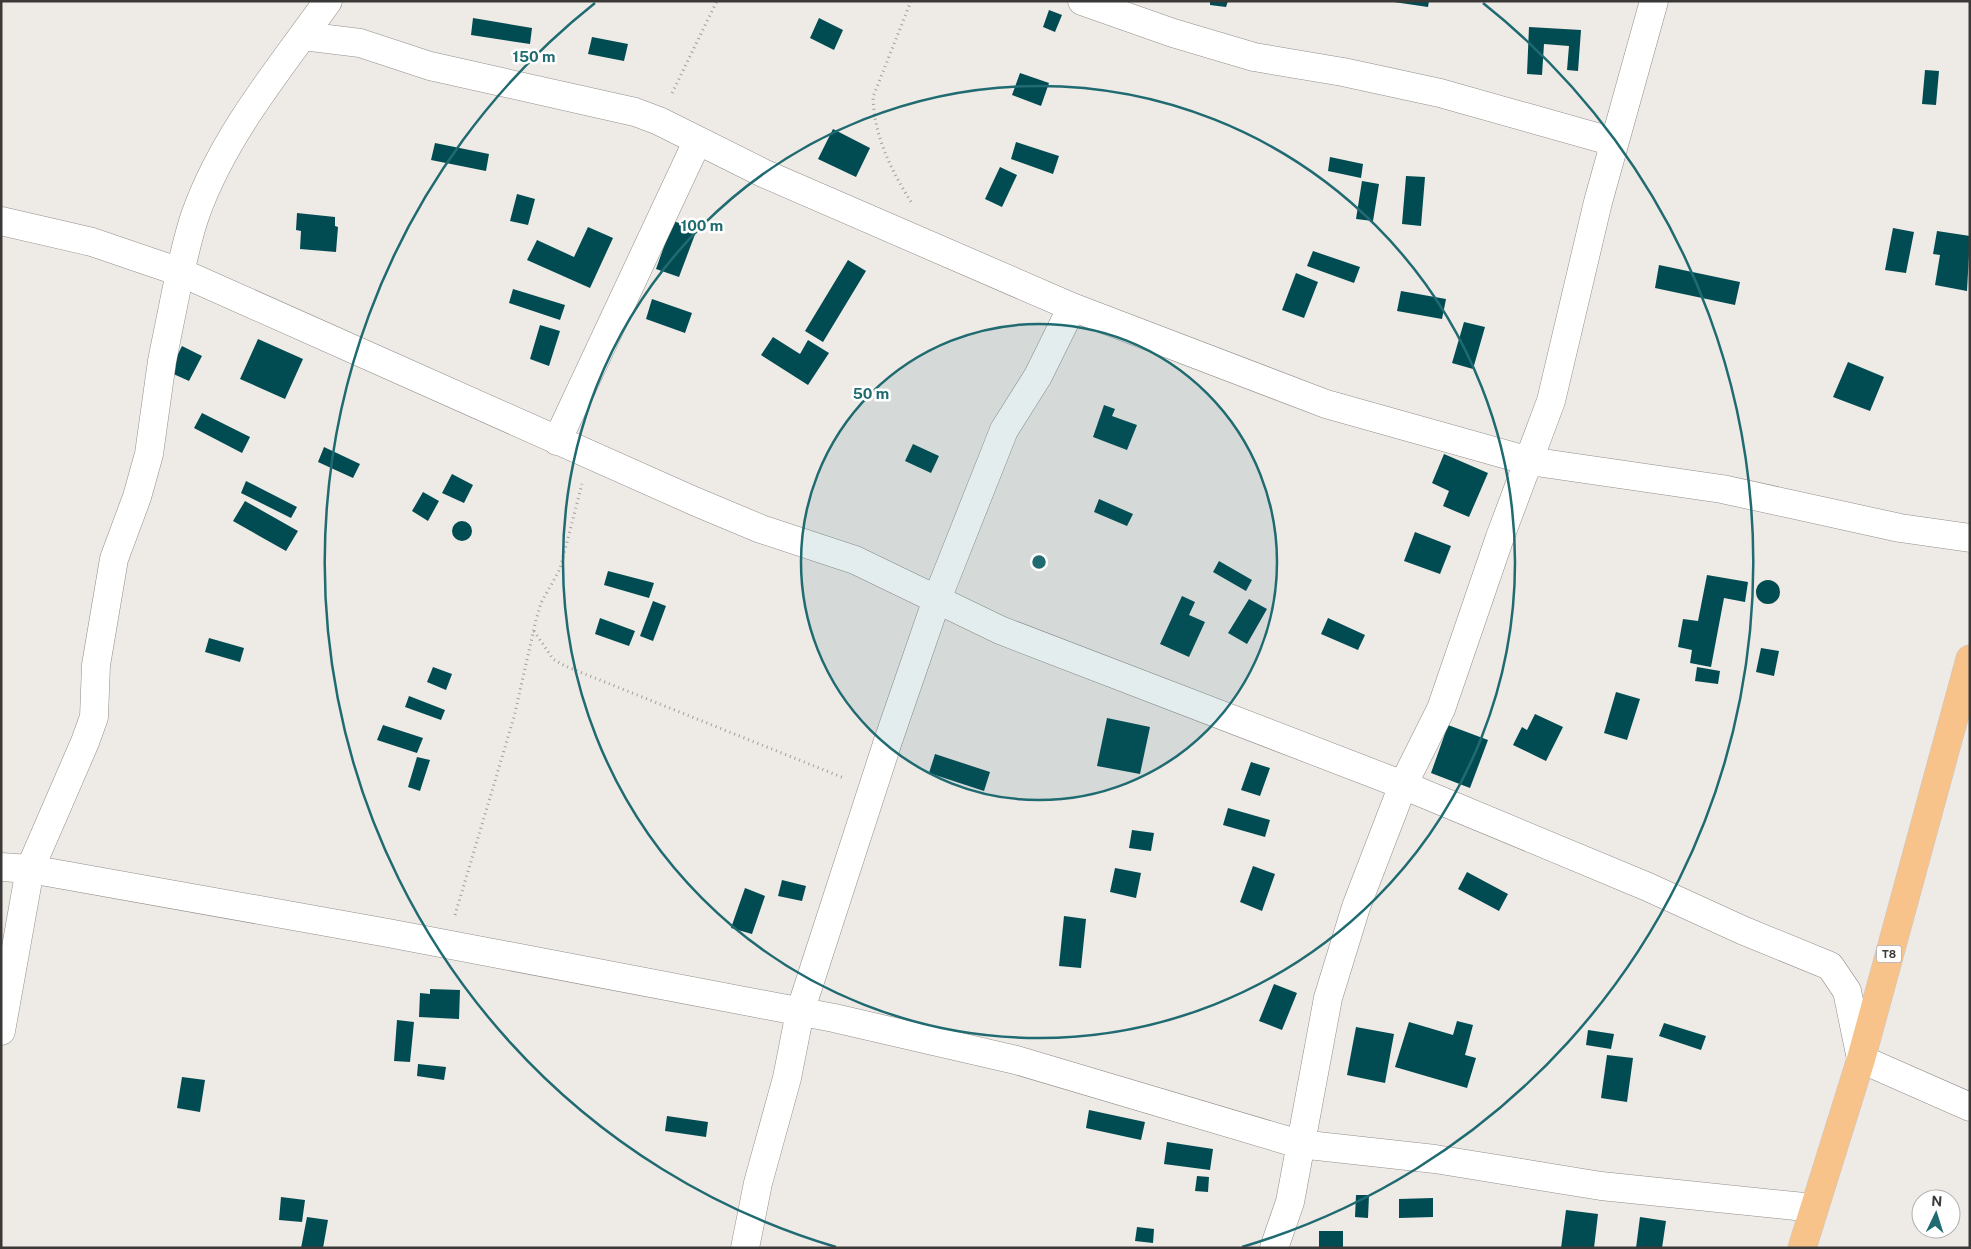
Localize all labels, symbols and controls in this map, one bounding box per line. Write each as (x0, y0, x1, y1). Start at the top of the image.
text: 150 m (512, 48, 556, 65)
text: 100 m (681, 217, 723, 234)
text: 50 m (853, 385, 889, 402)
centre of rings (1030, 553, 1048, 571)
road number: T8 (1876, 946, 1902, 962)
north arrow (1911, 1189, 1961, 1239)
text: N (1931, 1193, 1943, 1209)

